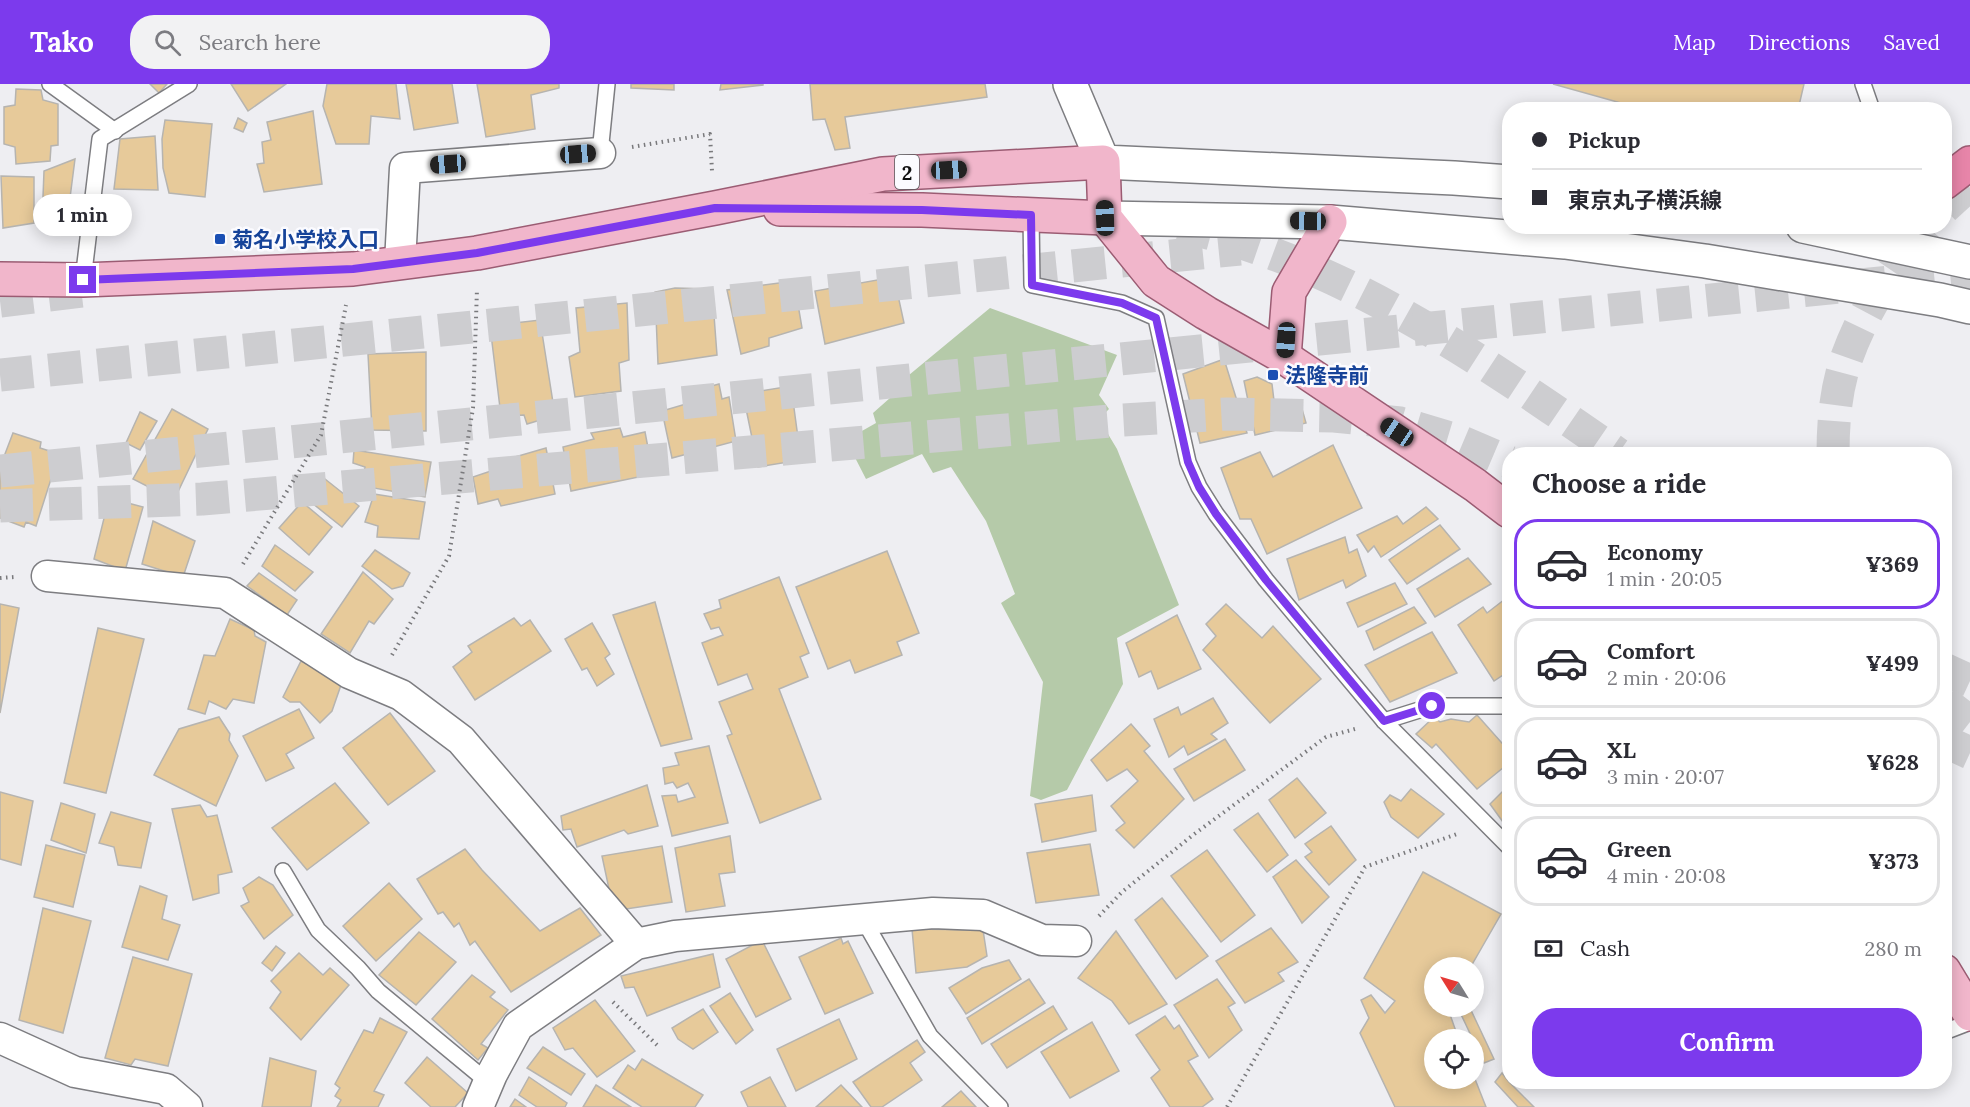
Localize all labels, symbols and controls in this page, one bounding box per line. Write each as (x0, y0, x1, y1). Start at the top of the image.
search box (130, 15, 550, 69)
text: Tako (30, 24, 94, 60)
icon: search (151, 26, 184, 59)
text: Search here (199, 28, 321, 56)
text: Map (1673, 29, 1716, 56)
text: Directions (1749, 29, 1850, 56)
text: Saved (1883, 29, 1940, 56)
text: Pickup (1568, 126, 1641, 154)
car (559, 144, 597, 164)
car (429, 154, 467, 174)
road number: 2 (895, 155, 919, 189)
car (931, 160, 967, 180)
text: 東京丸子横浜線 (1568, 186, 1722, 214)
callout: 1 min (34, 193, 132, 235)
car (1095, 200, 1115, 236)
text: 1 min (57, 202, 108, 227)
car (1290, 212, 1326, 230)
place label: 菊名小学校入口 (232, 226, 379, 253)
marker: 菊名小学校入口 (213, 232, 227, 246)
route end (69, 266, 96, 293)
car (1276, 321, 1296, 359)
place label: 法隆寺前 (1285, 362, 1369, 389)
marker: 法隆寺前 (1266, 368, 1280, 382)
car (1377, 414, 1417, 450)
text: Choose a ride (1532, 466, 1706, 500)
icon: car (1535, 537, 1589, 591)
text: Economy (1607, 538, 1703, 566)
text: ¥369 (1865, 550, 1919, 578)
text: 1 min · 20:05 (1607, 566, 1722, 591)
icon: car (1535, 636, 1589, 690)
text: Comfort (1607, 637, 1695, 665)
text: ¥499 (1866, 649, 1919, 677)
text: 2 min · 20:06 (1607, 665, 1726, 690)
route start (1418, 692, 1445, 719)
icon: car (1535, 735, 1589, 789)
text: XL (1607, 736, 1636, 764)
text: ¥628 (1866, 748, 1919, 776)
text: 3 min · 20:07 (1607, 764, 1724, 789)
icon: car (1535, 834, 1589, 888)
text: Green (1607, 835, 1672, 863)
text: ¥373 (1868, 847, 1919, 875)
text: 4 min · 20:08 (1607, 863, 1726, 888)
icon: cash (1532, 932, 1565, 965)
text: Cash (1580, 934, 1630, 962)
text: 280 m (1864, 936, 1922, 961)
north arrow (1424, 957, 1484, 1017)
map controls (1424, 957, 1484, 1089)
button: Confirm (1532, 1008, 1922, 1077)
button: locate (1424, 1029, 1484, 1089)

